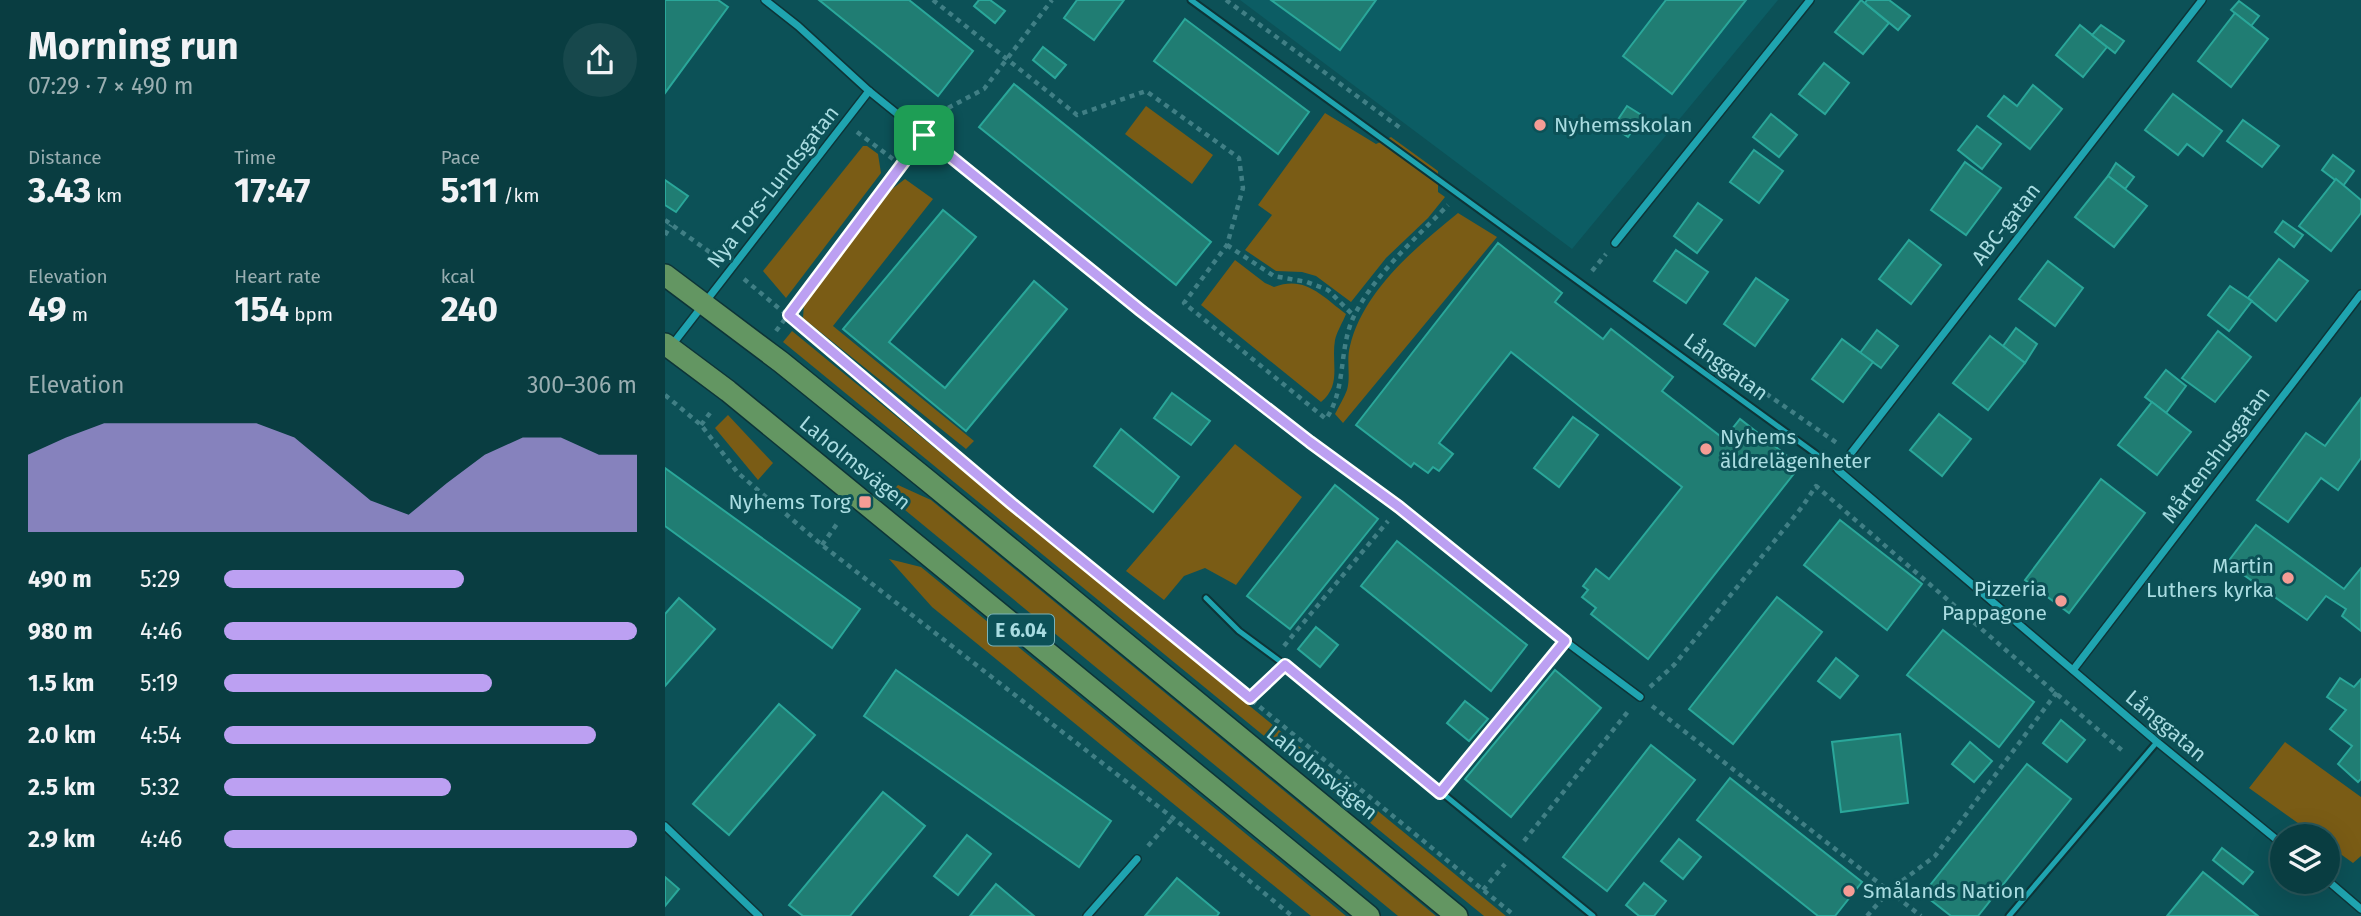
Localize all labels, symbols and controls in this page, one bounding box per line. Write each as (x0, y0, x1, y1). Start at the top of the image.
text: Morning run (28, 23, 239, 69)
button: share (563, 23, 637, 97)
text: 07:29 · 7 × 490 m (28, 72, 193, 100)
street label: Nya Tors-Lundsgatan (701, 100, 845, 274)
pin (894, 105, 954, 165)
place label: Nyhemsskolan (1554, 112, 1692, 138)
icon: arrive (905, 116, 943, 154)
marker: Nyhemsskolan (1532, 117, 1548, 133)
text: Distance (28, 146, 102, 169)
text: Time (234, 146, 276, 169)
text: Pace (441, 146, 480, 169)
text: 3.43 (28, 169, 91, 211)
text: 17:47 (234, 169, 310, 211)
text: 5:11 (441, 169, 498, 211)
street label: ABC-gatan (1966, 178, 2046, 270)
text: km (91, 184, 122, 207)
text: /km (498, 184, 539, 207)
text: Elevation (28, 265, 108, 288)
text: Heart rate (234, 265, 321, 288)
text: kcal (441, 265, 475, 288)
text: 49 (28, 288, 67, 330)
text: 154 (234, 288, 289, 330)
text: 240 (441, 288, 498, 330)
text: m (67, 303, 88, 326)
text: bpm (289, 303, 333, 326)
street label: Långgatan (1679, 328, 1773, 406)
text: Elevation (28, 371, 124, 399)
text: 300–306 m (527, 371, 637, 399)
street label: Mårtenshusgatan (2156, 382, 2276, 528)
street label: Laholmsvägen (794, 410, 916, 516)
place label: Nyhems äldrelägenheter (1720, 424, 1871, 474)
marker: Nyhems äldrelägenheter (1698, 441, 1714, 457)
place label: Nyhems Torg (729, 489, 851, 515)
marker: Nyhems Torg (857, 494, 873, 510)
place label: Martin Luthers kyrka (2146, 553, 2274, 603)
text: 490 m (28, 565, 92, 593)
text: 5:29 (140, 565, 180, 593)
marker: Martin Luthers kyrka (2280, 570, 2296, 586)
place label: Pizzeria Pappagone (1942, 576, 2047, 626)
marker: Pizzeria Pappagone (2053, 593, 2069, 609)
road number: E 6.04 (988, 614, 1054, 646)
text: 980 m (28, 617, 93, 645)
text: 4:46 (140, 617, 182, 645)
text: 1.5 km (28, 669, 94, 697)
text: 5:19 (140, 669, 178, 697)
street label: Långgatan (2120, 685, 2212, 767)
street label: Laholmsvägen (1261, 720, 1383, 826)
text: 2.0 km (28, 721, 96, 749)
text: 4:54 (140, 721, 182, 749)
text: 2.5 km (28, 773, 96, 801)
text: 5:32 (140, 773, 180, 801)
map controls (2270, 824, 2340, 894)
button: layers (2270, 824, 2340, 894)
text: 2.9 km (28, 825, 95, 853)
text: 4:46 (140, 825, 182, 853)
place label: Smålands Nation (1863, 878, 2025, 904)
marker: Smålands Nation (1841, 883, 1857, 899)

